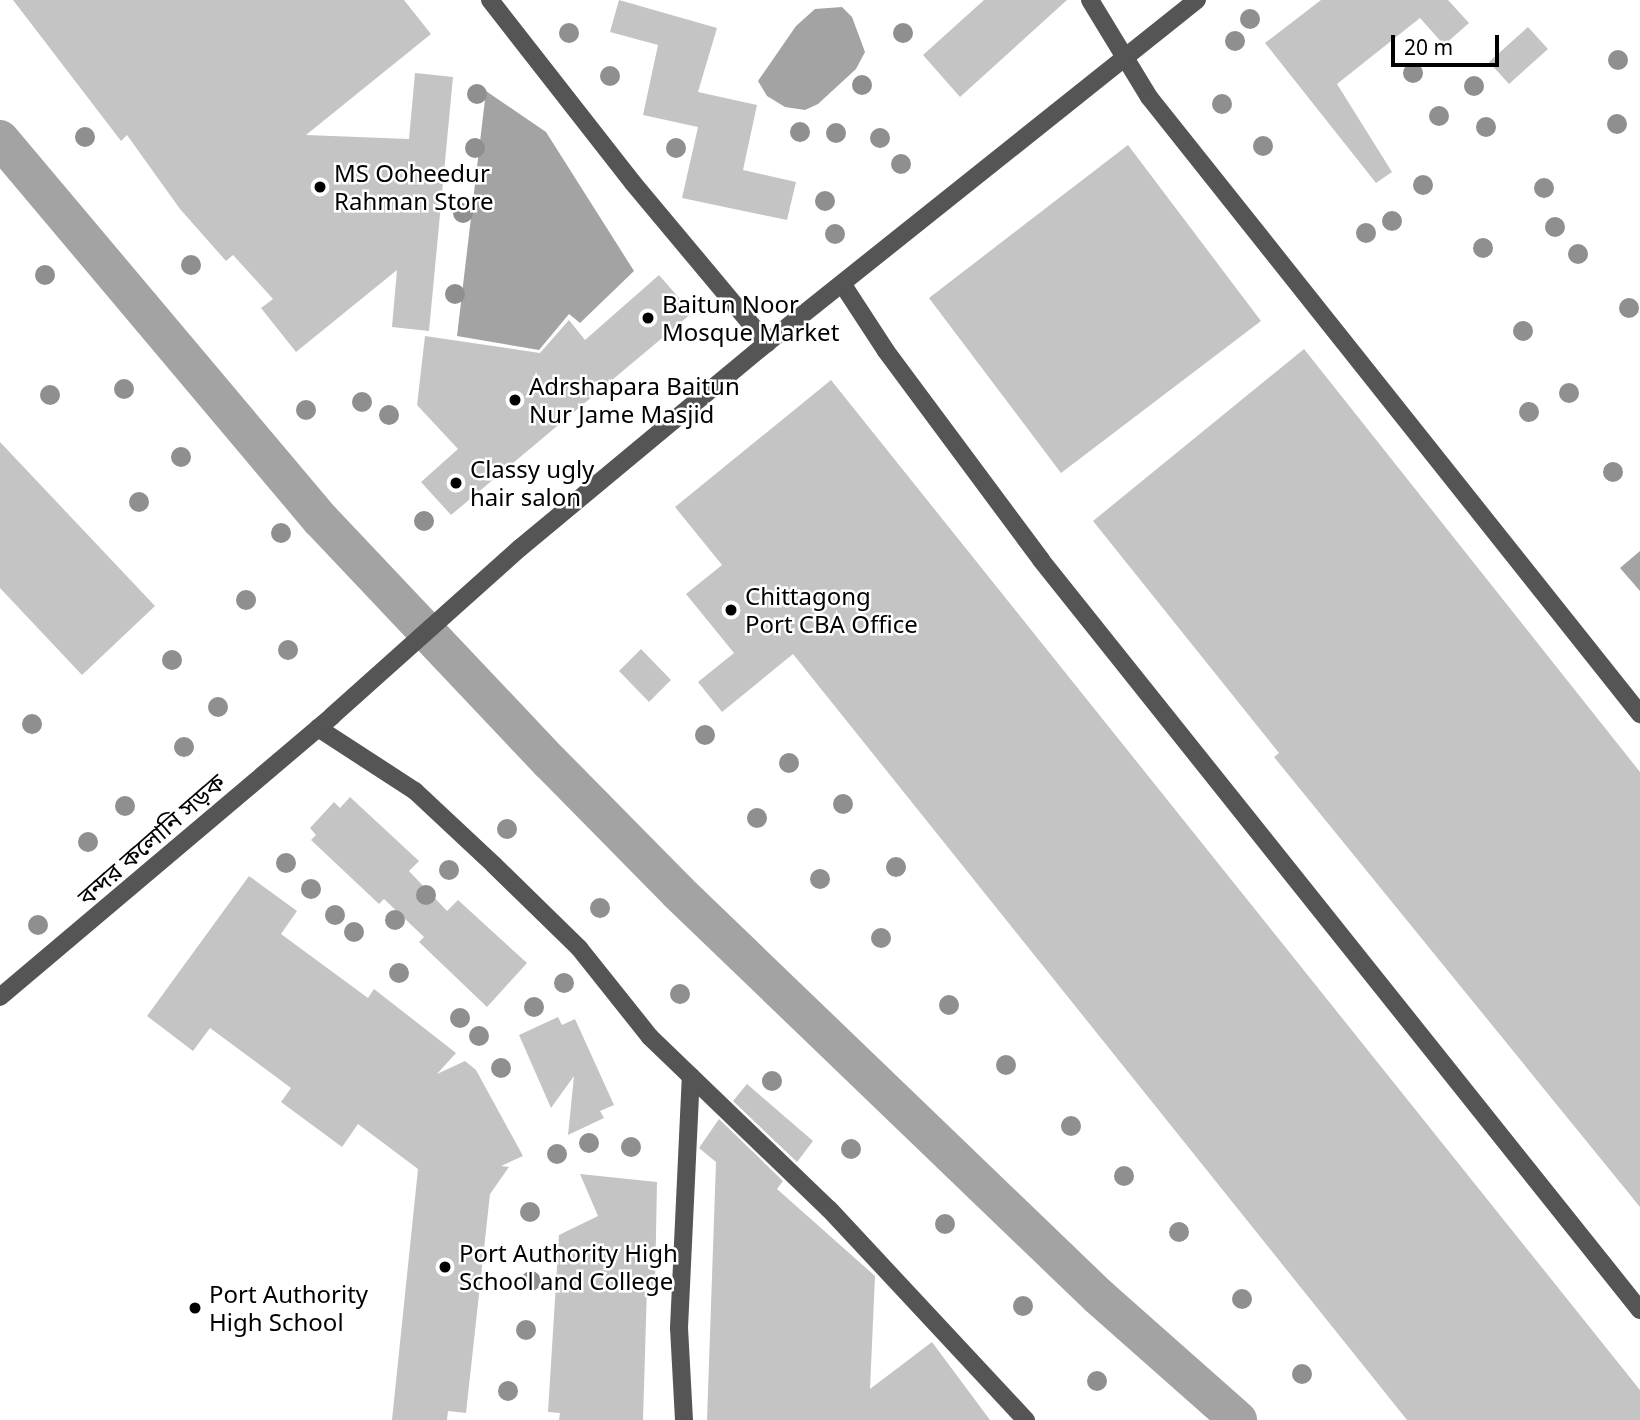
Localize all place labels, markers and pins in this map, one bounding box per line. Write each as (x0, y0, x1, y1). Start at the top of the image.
place label: MS Ooheedur Rahman Store (334, 159, 494, 215)
marker: MS Ooheedur Rahman Store (312, 179, 328, 195)
place label: Baitun Noor Mosque Market (662, 290, 839, 346)
marker: Baitun Noor Mosque Market (640, 310, 656, 326)
place label: Adrshapara Baitun Nur Jame Masjid (529, 372, 740, 428)
marker: Adrshapara Baitun Nur Jame Masjid (507, 392, 523, 408)
place label: Classy ugly hair salon (470, 455, 594, 511)
marker: Classy ugly hair salon (448, 475, 464, 491)
place label: Chittagong Port CBA Office (745, 582, 918, 638)
marker: Chittagong Port CBA Office (723, 602, 739, 618)
place label: Port Authority High School and College (459, 1239, 678, 1295)
marker: Port Authority High School and College (437, 1259, 453, 1275)
place label: Port Authority High School (209, 1280, 368, 1336)
marker: Port Authority High School (187, 1300, 203, 1316)

